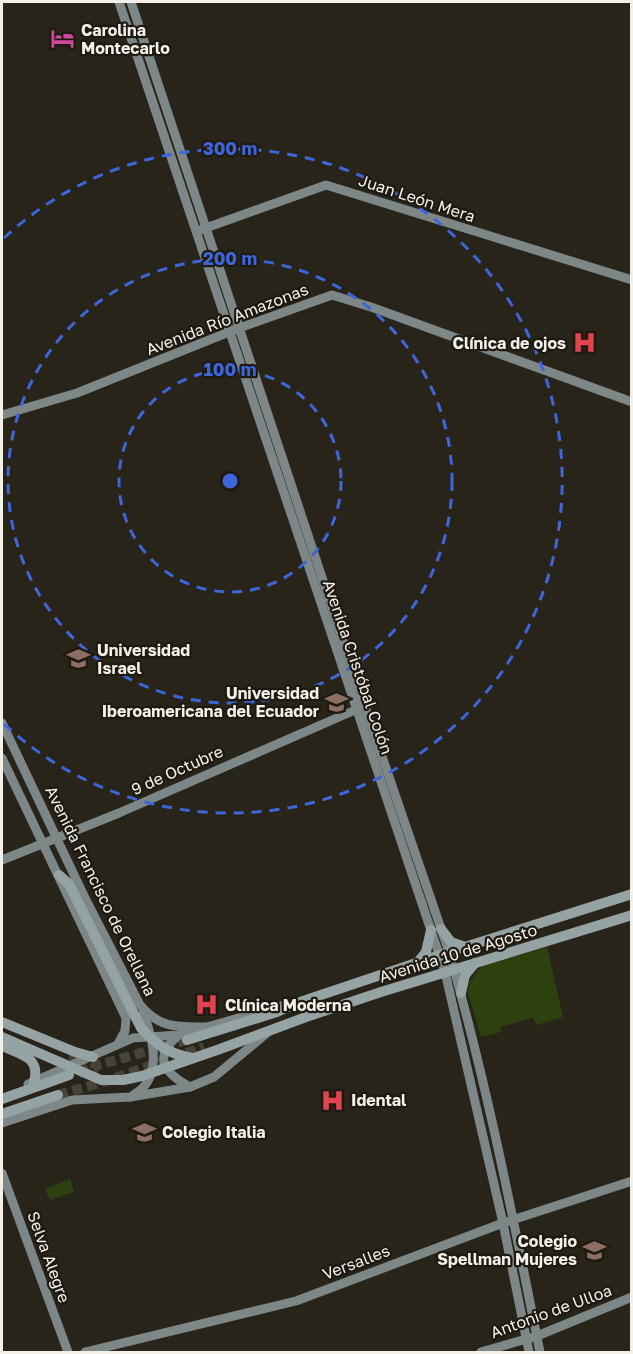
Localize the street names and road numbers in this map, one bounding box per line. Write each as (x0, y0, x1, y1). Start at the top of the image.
street label: Juan León Mera (356, 170, 478, 226)
street label: Avenida Río Amazonas (143, 279, 311, 359)
street label: Avenida Cristóbal Colón (319, 577, 397, 757)
street label: 9 de Octubre (128, 741, 226, 799)
street label: Avenida Francisco de Orellana (41, 783, 161, 999)
street label: Avenida 10 de Agosto (377, 919, 539, 987)
street label: Selva Alegre (23, 1209, 75, 1305)
street label: Versalles (319, 1240, 393, 1284)
street label: Antonio de Ulloa (488, 1280, 614, 1342)

